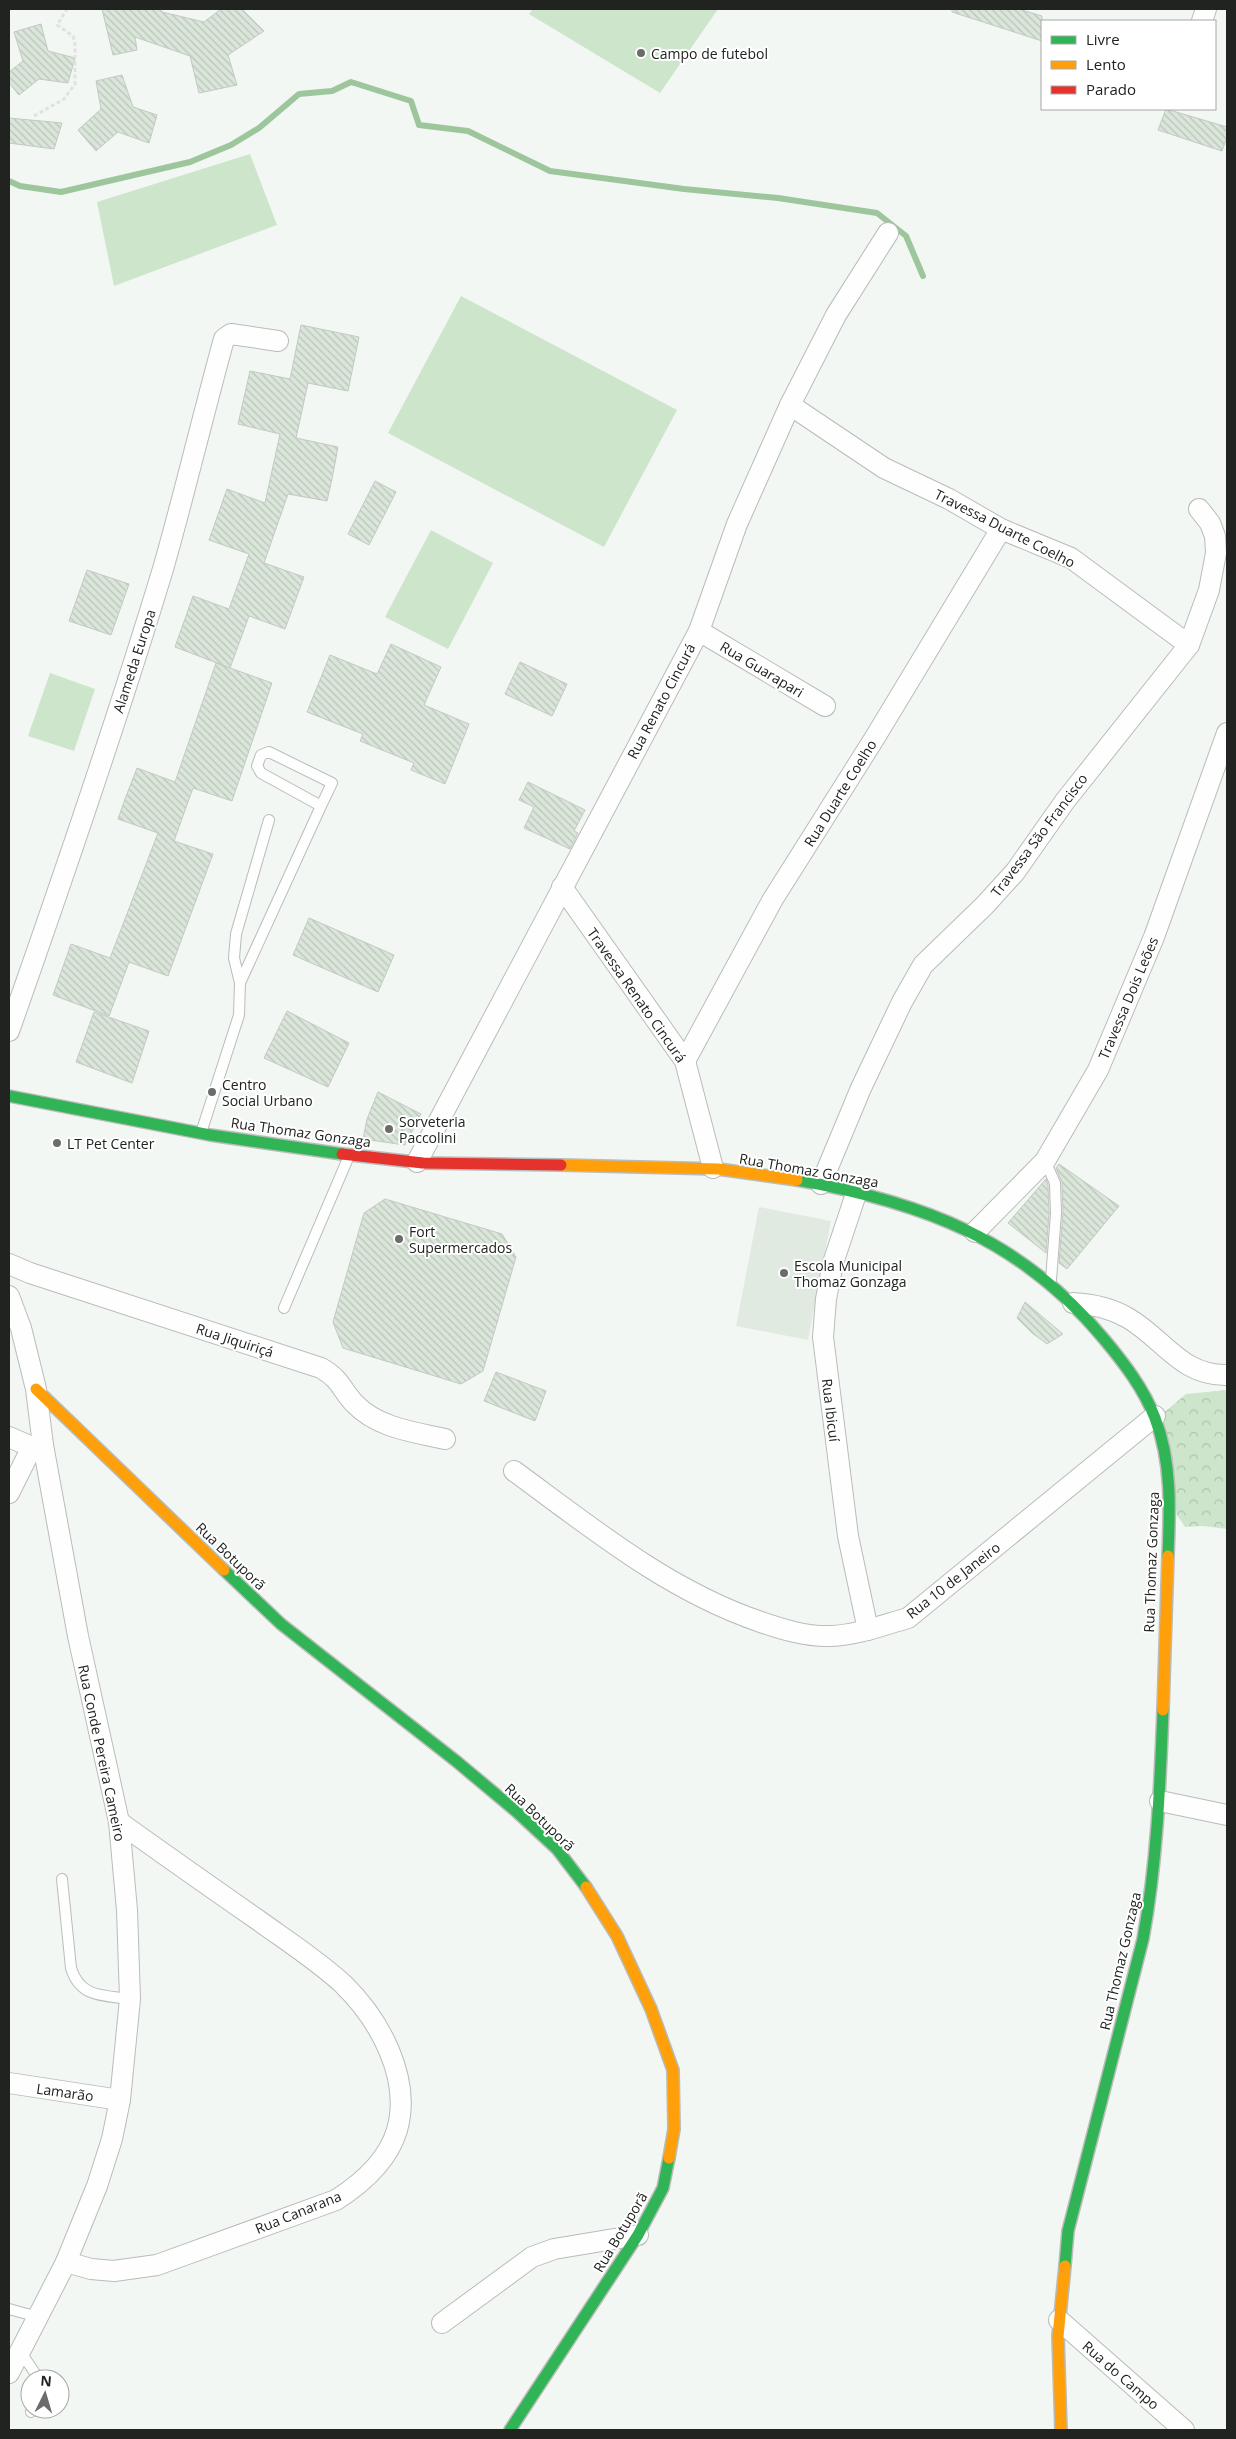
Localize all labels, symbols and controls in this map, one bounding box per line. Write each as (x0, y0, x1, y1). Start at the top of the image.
legend (1041, 20, 1216, 110)
text: Livre (1086, 29, 1120, 49)
place label: Campo de futebol (651, 44, 768, 63)
marker: Campo de futebol (635, 47, 647, 59)
text: Lento (1086, 54, 1126, 74)
text: Parado (1086, 79, 1136, 99)
street label: Travessa Duarte Coelho (932, 484, 1078, 572)
street label: Alameda Europa (108, 607, 160, 715)
street label: Rua Guarapari (717, 637, 807, 701)
street label: Rua Renato Cincurá (622, 640, 700, 762)
street label: Rua Duarte Coelho (799, 736, 881, 850)
street label: Travessa São Francisco (986, 770, 1092, 900)
street label: Travessa Renato Cincurá (583, 924, 691, 1066)
street label: Travessa Dois Leões (1094, 934, 1163, 1062)
place label: Centro Social Urbano (222, 1075, 313, 1110)
marker: Centro Social Urbano (206, 1086, 218, 1098)
place label: Sorveteria Paccolini (399, 1112, 466, 1147)
street label: Rua Thomaz Gonzaga (230, 1113, 372, 1151)
marker: Sorveteria Paccolini (383, 1123, 395, 1135)
place label: LT Pet Center (67, 1134, 155, 1153)
marker: LT Pet Center (51, 1137, 63, 1149)
street label: Rua Thomaz Gonzaga (738, 1148, 880, 1192)
place label: Fort Supermercados (409, 1222, 512, 1257)
marker: Fort Supermercados (393, 1233, 405, 1245)
place label: Escola Municipal Thomaz Gonzaga (794, 1256, 907, 1291)
marker: Escola Municipal Thomaz Gonzaga (778, 1267, 790, 1279)
street label: Rua Jiquiriçá (194, 1319, 276, 1361)
street label: Rua Ibicuí (818, 1377, 844, 1443)
street label: Rua Thomaz Gonzaga (1139, 1491, 1163, 1633)
street label: Rua Botuporã (192, 1518, 270, 1594)
street label: Rua 10 de Janeiro (902, 1537, 1004, 1623)
street label: Rua Conde Pereira Cameiro (74, 1663, 130, 1843)
street label: Rua Botuporã (501, 1779, 579, 1855)
street label: Rua Thomaz Gonzaga (1095, 1890, 1145, 2032)
street label: Lamarão (35, 2079, 95, 2105)
street label: Rua Canarana (252, 2186, 344, 2238)
street label: Rua Botuporã (589, 2188, 651, 2276)
street label: Rua do Campo (1079, 2336, 1163, 2414)
north arrow (20, 2369, 70, 2419)
text: N (40, 2371, 53, 2391)

